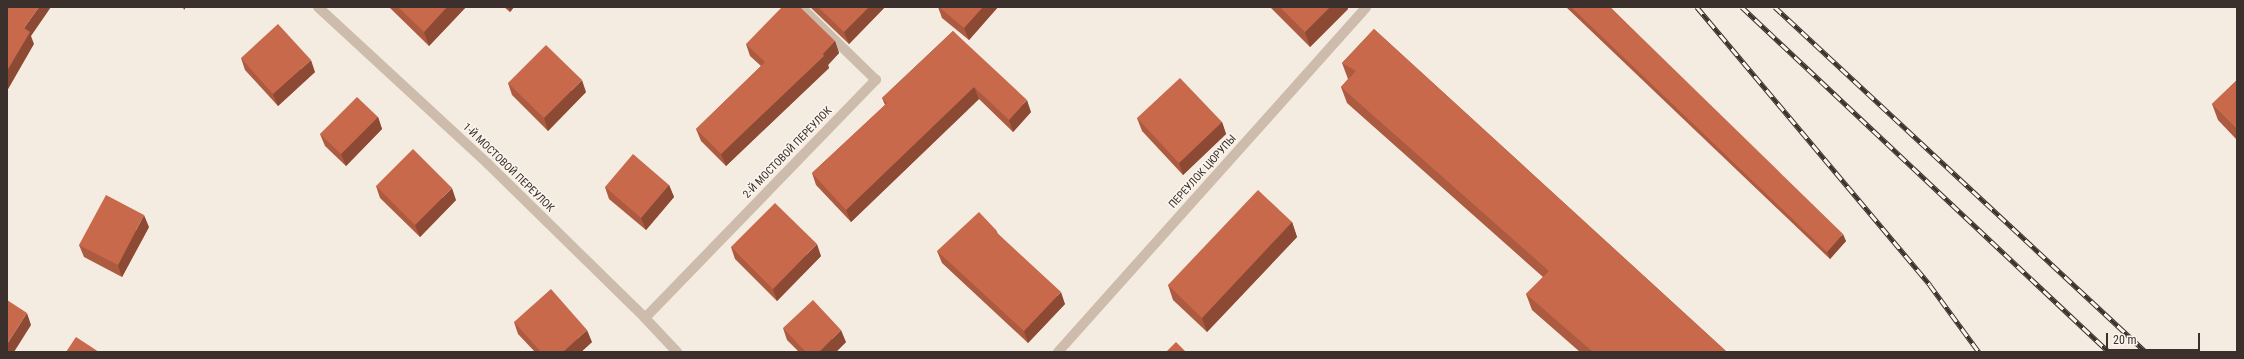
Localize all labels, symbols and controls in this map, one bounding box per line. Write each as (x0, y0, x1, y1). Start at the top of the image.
street label: 2-Й МОСТОВОЙ ПЕРЕУЛОК (741, 105, 835, 201)
street label: 1-Й МОСТОВОЙ ПЕРЕУЛОК (460, 121, 556, 215)
street label: ПЕРЕУЛОК ЦЮРУПЫ (1167, 133, 1239, 211)
scale bar (2108, 325, 2202, 351)
text: 20 m (2113, 333, 2137, 347)

